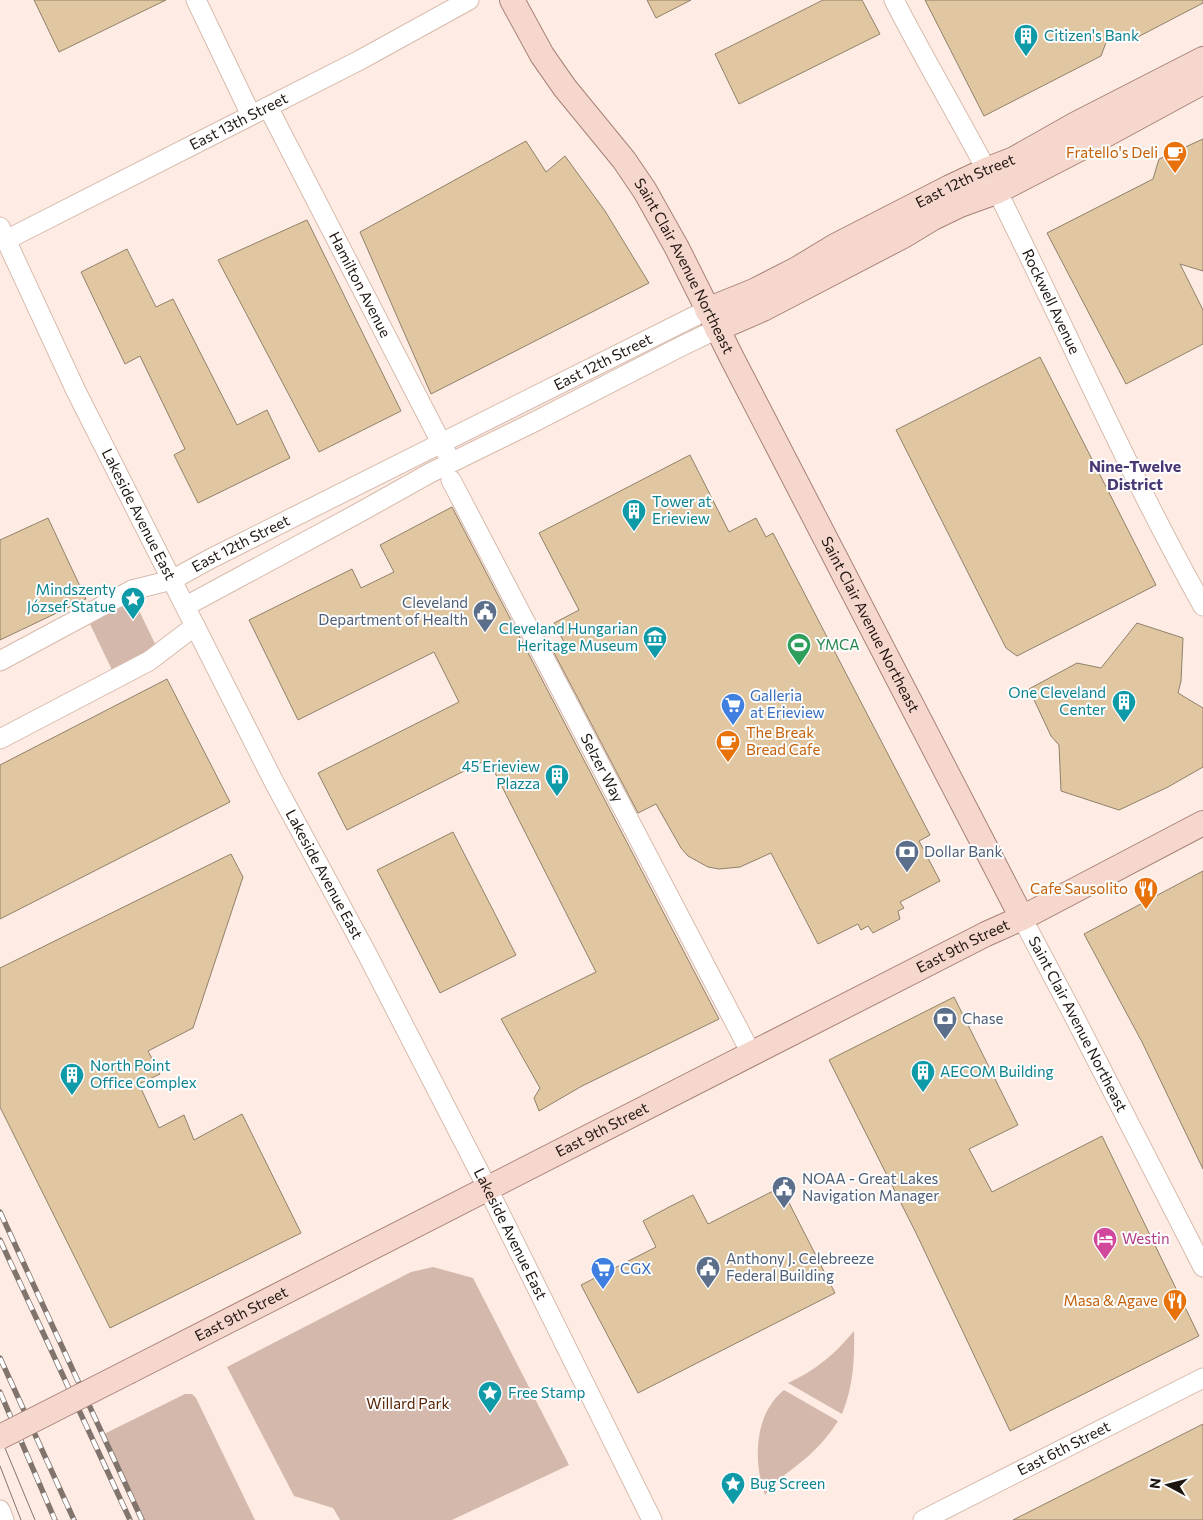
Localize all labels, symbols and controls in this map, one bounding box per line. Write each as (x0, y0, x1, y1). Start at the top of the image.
building icon: Citizen's Bank (1013, 23, 1039, 57)
place label: Citizen's Bank (1044, 26, 1139, 44)
street label: East 13th Street (186, 88, 290, 153)
cafe icon: Fratello's Deli (1162, 140, 1188, 174)
place label: Fratello's Deli (1066, 143, 1158, 161)
street label: East 12th Street (912, 150, 1017, 211)
street label: Saint Clair Avenue Northeast (631, 174, 738, 356)
street label: Hamilton Avenue (326, 228, 395, 340)
street label: Rockwell Avenue (1019, 246, 1084, 357)
street label: East 12th Street (550, 329, 655, 393)
street label: Lakeside Avenue East (99, 445, 180, 583)
district label: Nine-Twelve District (1089, 456, 1181, 493)
place label: Tower at Erieview (652, 492, 712, 527)
building icon: Tower at Erieview (621, 498, 647, 532)
street label: East 12th Street (188, 511, 292, 575)
street label: Saint Clair Avenue Northeast (818, 533, 924, 715)
place label: Mindszenty József Statue (27, 580, 116, 615)
place icon: Mindszenty József Statue (120, 586, 146, 620)
place label: Cleveland Department of Health (318, 593, 468, 628)
public building icon: Cleveland Department of Health (472, 599, 498, 633)
place label: Cleveland Hungarian Heritage Museum (499, 619, 638, 654)
museum icon: Cleveland Hungarian Heritage Museum (642, 625, 668, 659)
sports icon: YMCA (786, 632, 812, 666)
place label: YMCA (816, 635, 860, 653)
place label: One Cleveland Center (1008, 683, 1106, 718)
place label: Galleria at Erieview (750, 686, 825, 721)
building icon: One Cleveland Center (1111, 689, 1137, 723)
supermarket icon: Galleria at Erieview (720, 692, 746, 726)
place label: The Break Bread Cafe (746, 723, 820, 758)
cafe icon: The Break Bread Cafe (715, 729, 741, 763)
street label: Selzer Way (577, 730, 628, 805)
place label: 45 Erieview Plazza (462, 757, 540, 792)
building icon: 45 Erieview Plazza (544, 763, 570, 797)
street label: Lakeside Avenue East (282, 806, 367, 942)
bank icon: Dollar Bank (894, 839, 920, 873)
place label: Dollar Bank (924, 842, 1003, 860)
restaurant icon: Cafe Sausolito (1133, 876, 1159, 910)
place label: Cafe Sausolito (1030, 879, 1128, 897)
street label: East 9th Street (913, 915, 1012, 976)
street label: Saint Clair Avenue Northeast (1025, 933, 1132, 1115)
bank icon: Chase (932, 1006, 958, 1040)
place label: Chase (962, 1009, 1004, 1027)
place label: North Point Office Complex (90, 1056, 197, 1091)
building icon: AECOM Building (910, 1059, 936, 1093)
building icon: North Point Office Complex (59, 1062, 85, 1096)
place label: AECOM Building (940, 1062, 1054, 1080)
street label: East 9th Street (552, 1098, 651, 1160)
street label: Lakeside Avenue East (471, 1165, 551, 1302)
place label: NOAA - Great Lakes Navigation Manager (802, 1169, 939, 1204)
public building icon: NOAA - Great Lakes Navigation Manager (771, 1175, 797, 1209)
hotel icon: Westin (1092, 1226, 1118, 1260)
place label: Westin (1122, 1229, 1170, 1247)
place label: Anthony J. Celebreeze Federal Building (726, 1249, 874, 1284)
public building icon: Anthony J. Celebreeze Federal Building (695, 1255, 721, 1289)
supermarket icon: CGX (590, 1256, 616, 1290)
place label: CGX (620, 1259, 651, 1277)
street label: East 9th Street (191, 1282, 290, 1344)
restaurant icon: Masa & Agave (1162, 1288, 1188, 1322)
place label: Masa & Agave (1063, 1291, 1158, 1309)
place icon: Free Stamp (477, 1380, 503, 1414)
place label: Free Stamp (508, 1383, 586, 1401)
park label: Willard Park (366, 1394, 450, 1412)
street label: East 6th Street (1014, 1417, 1113, 1479)
north arrow (1143, 1460, 1193, 1510)
place icon: Bug Screen (720, 1471, 746, 1505)
place label: Bug Screen (750, 1474, 825, 1492)
text: N (1146, 1477, 1164, 1490)

